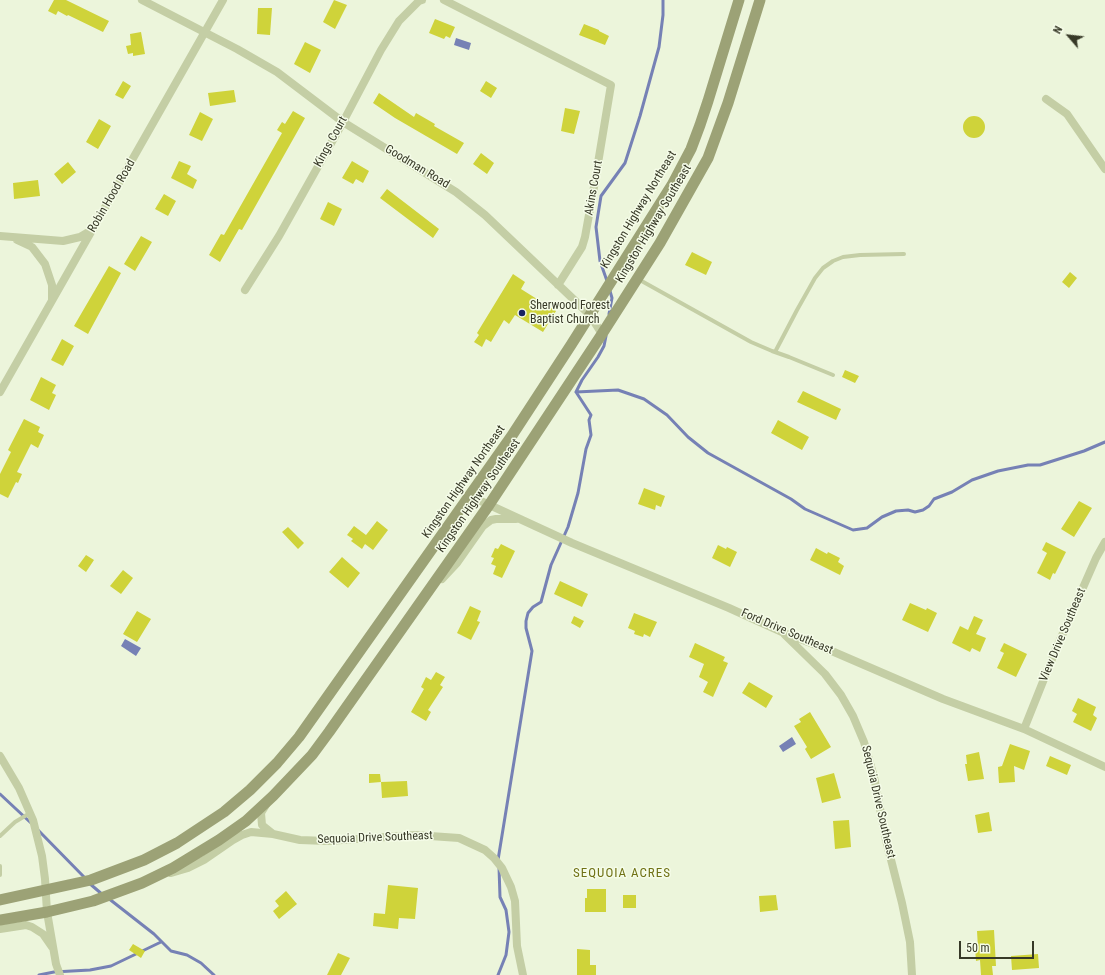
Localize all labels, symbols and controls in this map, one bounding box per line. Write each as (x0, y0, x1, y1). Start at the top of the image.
north arrow (1049, 16, 1089, 56)
text: N (1051, 24, 1065, 36)
street label: Kings Court (311, 114, 351, 170)
street label: Goodman Road (382, 142, 452, 192)
street label: Kingston Highway Northeast (598, 149, 680, 271)
street label: Robin Hood Road (85, 157, 139, 235)
street label: Akins Court (582, 160, 606, 216)
street label: Kingston Highway Southeast (613, 162, 695, 286)
place label: Sherwood Forest Baptist Church (530, 299, 610, 327)
marker: Sherwood Forest Baptist Church (517, 308, 527, 318)
street label: Kingston Highway Northeast (419, 423, 509, 541)
street label: Kingston Highway Southeast (434, 436, 524, 556)
street label: View Drive Southeast (1037, 586, 1089, 684)
street label: Ford Drive Southeast (739, 606, 835, 658)
street label: Sequoia Drive Southeast (858, 744, 898, 860)
street label: Sequoia Drive Southeast (317, 829, 433, 847)
district label: SEQUOIA ACRES (573, 866, 671, 882)
scale bar (961, 933, 1036, 959)
text: 50 m (966, 941, 990, 955)

